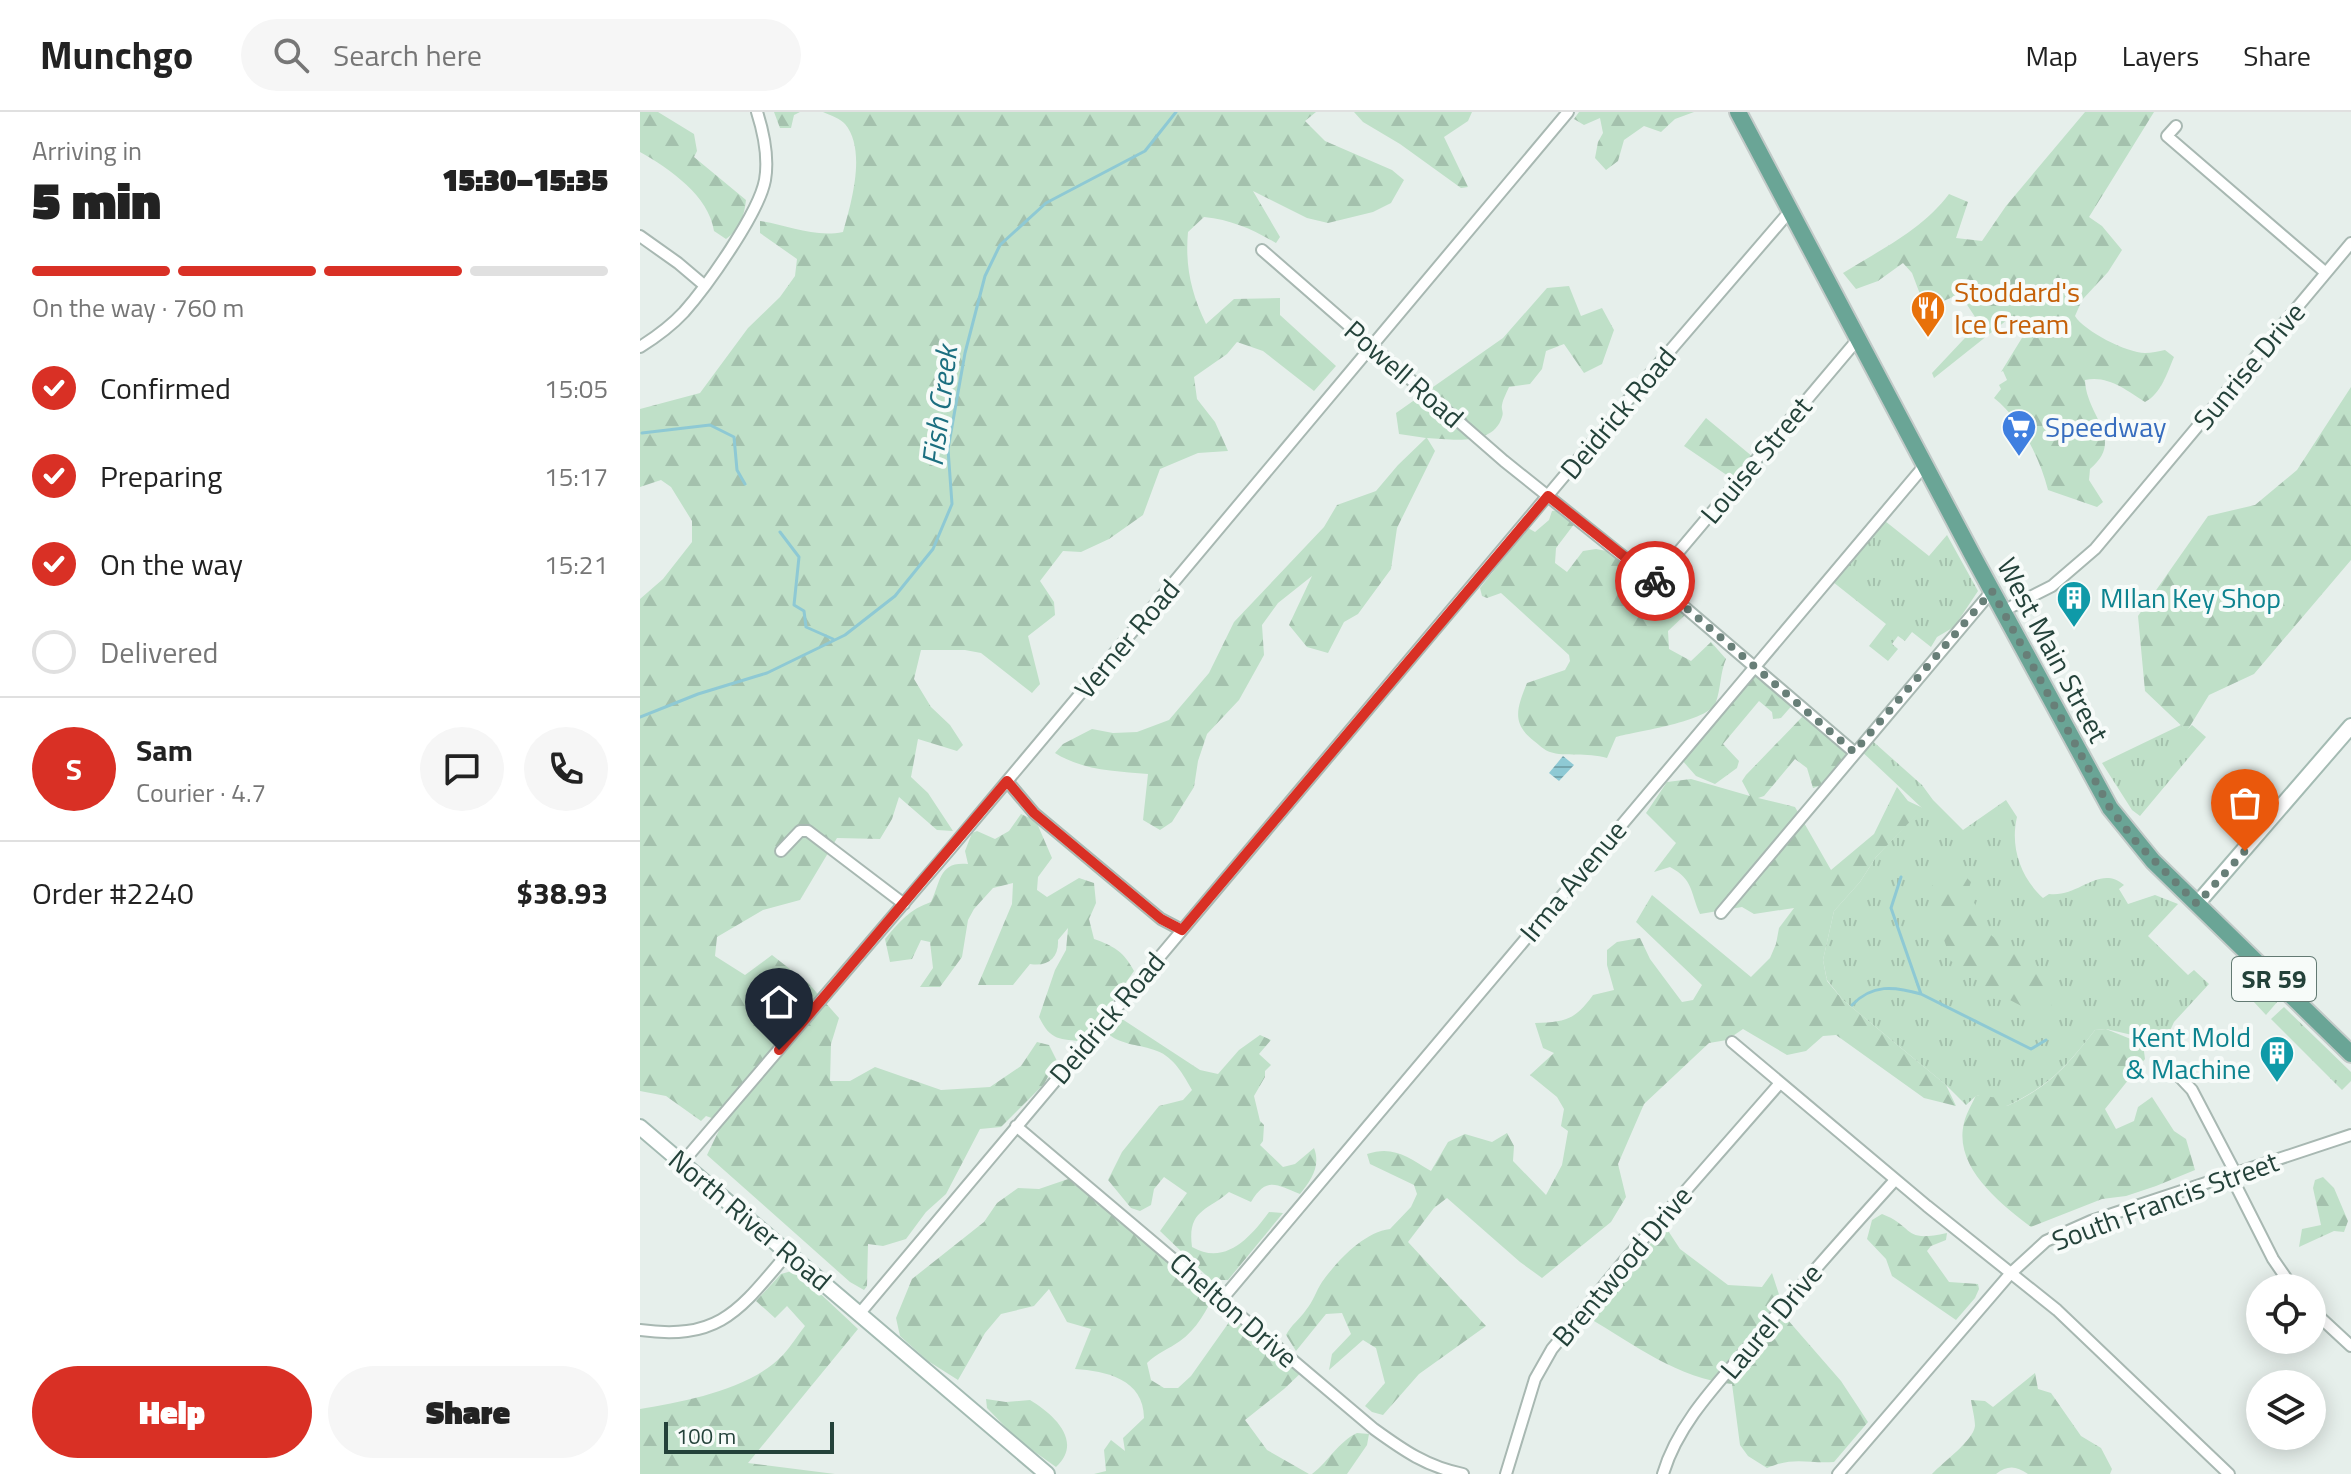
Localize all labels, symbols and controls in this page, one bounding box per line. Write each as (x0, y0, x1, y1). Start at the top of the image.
search box (241, 19, 801, 91)
text: Munchgo (40, 26, 193, 84)
text: Search here (333, 32, 482, 78)
icon: search (269, 33, 313, 77)
text: Map (2025, 34, 2078, 77)
text: Layers (2122, 34, 2199, 77)
text: Share (2243, 34, 2311, 77)
text: Arriving in (32, 131, 142, 170)
text: 15:30–15:35 (442, 157, 608, 203)
text: 5 min (32, 160, 161, 239)
place label: Stoddard's Ice Cream (1954, 270, 2080, 345)
text: On the way · 760 m (32, 288, 244, 327)
restaurant icon: Stoddard's Ice Cream (1909, 289, 1947, 339)
street label: Sunrise Drive (2182, 292, 2315, 439)
street label: Powell Road (1335, 309, 1474, 438)
street label: Deidrick Road (1549, 337, 1686, 488)
water label: Fish Creek (909, 340, 970, 468)
text: Confirmed (100, 365, 231, 411)
icon: check (32, 366, 76, 410)
text: 15:05 (544, 369, 608, 408)
street label: Louise Street (1689, 387, 1822, 533)
place label: Speedway (2045, 405, 2167, 448)
supermarket icon: Speedway (2000, 408, 2038, 458)
text: Preparing (100, 453, 222, 499)
icon: check (32, 454, 76, 498)
text: 15:17 (544, 457, 608, 496)
text: On the way (100, 541, 243, 587)
courier (1615, 541, 1695, 621)
icon: check (32, 542, 76, 586)
text: 15:21 (544, 545, 608, 584)
street label: West Main Street (1986, 549, 2120, 750)
icon: bike (1633, 559, 1677, 603)
street label: Verner Road (1064, 569, 1190, 708)
place label: MIlan Key Shop (2100, 576, 2281, 619)
building icon: MIlan Key Shop (2055, 579, 2093, 629)
text: Delivered (100, 629, 218, 675)
text: Sam (136, 727, 193, 773)
button: chat (420, 727, 504, 811)
button: phone (524, 727, 608, 811)
text: S (66, 746, 82, 792)
pin (2211, 769, 2279, 851)
text: Courier · 4.7 (136, 773, 266, 812)
icon: bag (2223, 781, 2267, 825)
street label: Irma Avenue (1509, 810, 1637, 951)
text: Order #2240 (32, 870, 194, 916)
text: $38.93 (516, 870, 608, 916)
street label: Deidrick Road (1038, 942, 1175, 1093)
road number: SR 59 (2232, 957, 2316, 1001)
pin (745, 968, 813, 1050)
icon: home (757, 980, 801, 1024)
place label: Kent Mold & Machine (2125, 1015, 2251, 1090)
building icon: Kent Mold & Machine (2258, 1034, 2296, 1084)
street label: North River Road (659, 1138, 841, 1301)
street label: South Francis Street (2045, 1139, 2284, 1262)
street label: Brentwood Drive (1541, 1176, 1702, 1356)
street label: Chelton Drive (1161, 1242, 1308, 1378)
street label: Laurel Drive (1709, 1253, 1832, 1388)
map controls (2246, 1274, 2326, 1450)
button: locate (2246, 1274, 2326, 1354)
button: Help (32, 1366, 312, 1458)
button: Share (328, 1366, 608, 1458)
button: layers (2246, 1370, 2326, 1450)
scale bar (664, 1418, 834, 1454)
text: 100 m (676, 1419, 736, 1453)

